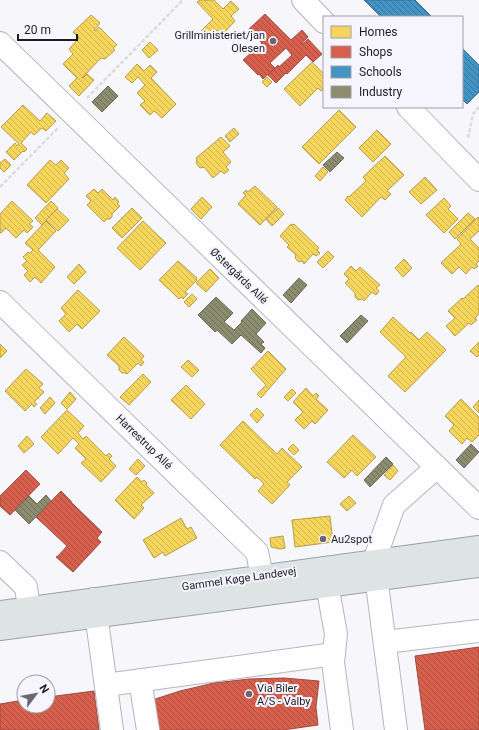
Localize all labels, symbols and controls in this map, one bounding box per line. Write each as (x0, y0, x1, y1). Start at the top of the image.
scale bar (18, 16, 77, 42)
legend (323, 16, 463, 108)
text: 20 m (24, 23, 51, 37)
text: Homes (359, 25, 397, 39)
place label: Grillministeriet/jan Olesen (175, 29, 265, 55)
marker: Grillministeriet/jan Olesen (268, 36, 278, 46)
text: Shops (359, 45, 393, 59)
text: Schools (359, 65, 402, 79)
text: Industry (359, 85, 403, 99)
street label: Østergårds Allé (207, 245, 271, 307)
street label: Harrestrup Allé (113, 412, 175, 472)
place label: Au2spot (331, 533, 372, 546)
marker: Au2spot (318, 534, 328, 544)
street label: Gammel Køge Landevej (181, 565, 297, 593)
north arrow (16, 674, 56, 714)
text: N (36, 682, 52, 696)
place label: Via Biler A/S - Valby (257, 682, 311, 708)
marker: Via Biler A/S - Valby (244, 689, 254, 699)

